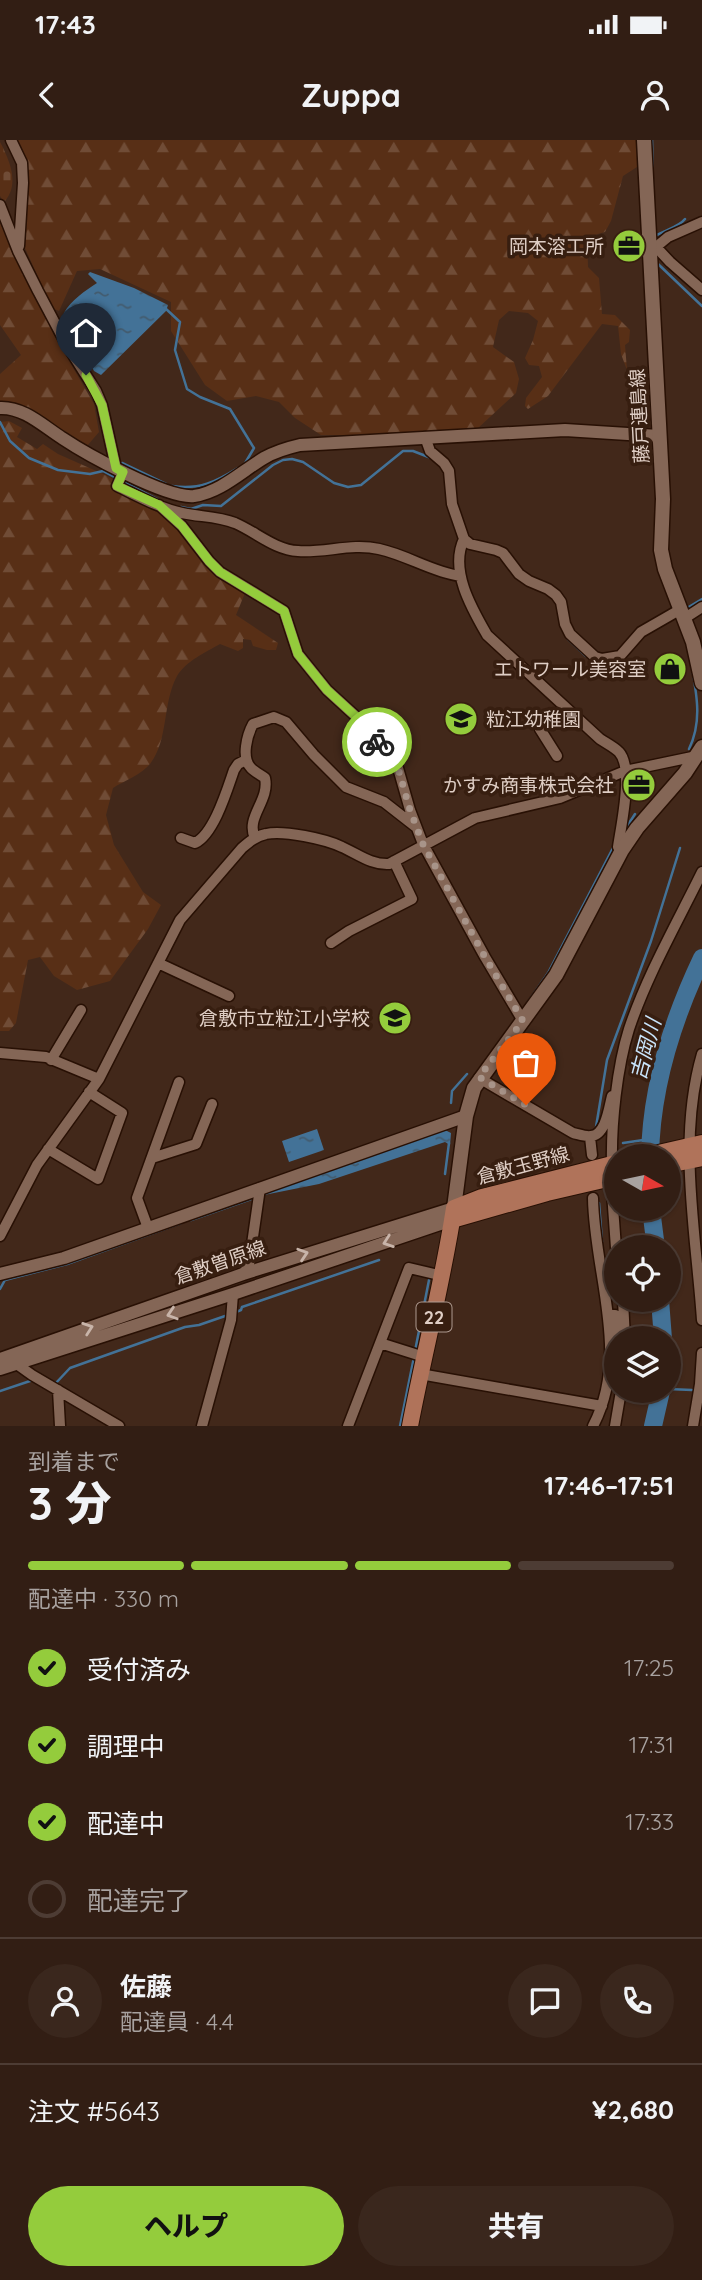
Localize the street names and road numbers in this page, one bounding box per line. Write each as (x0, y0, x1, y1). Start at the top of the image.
street label: 藤戸連島線 (625, 368, 653, 464)
street label: 倉敷玉野線 (474, 1141, 572, 1189)
street label: 倉敷曽原線 (171, 1235, 269, 1289)
road number: 22 (416, 1302, 452, 1332)

